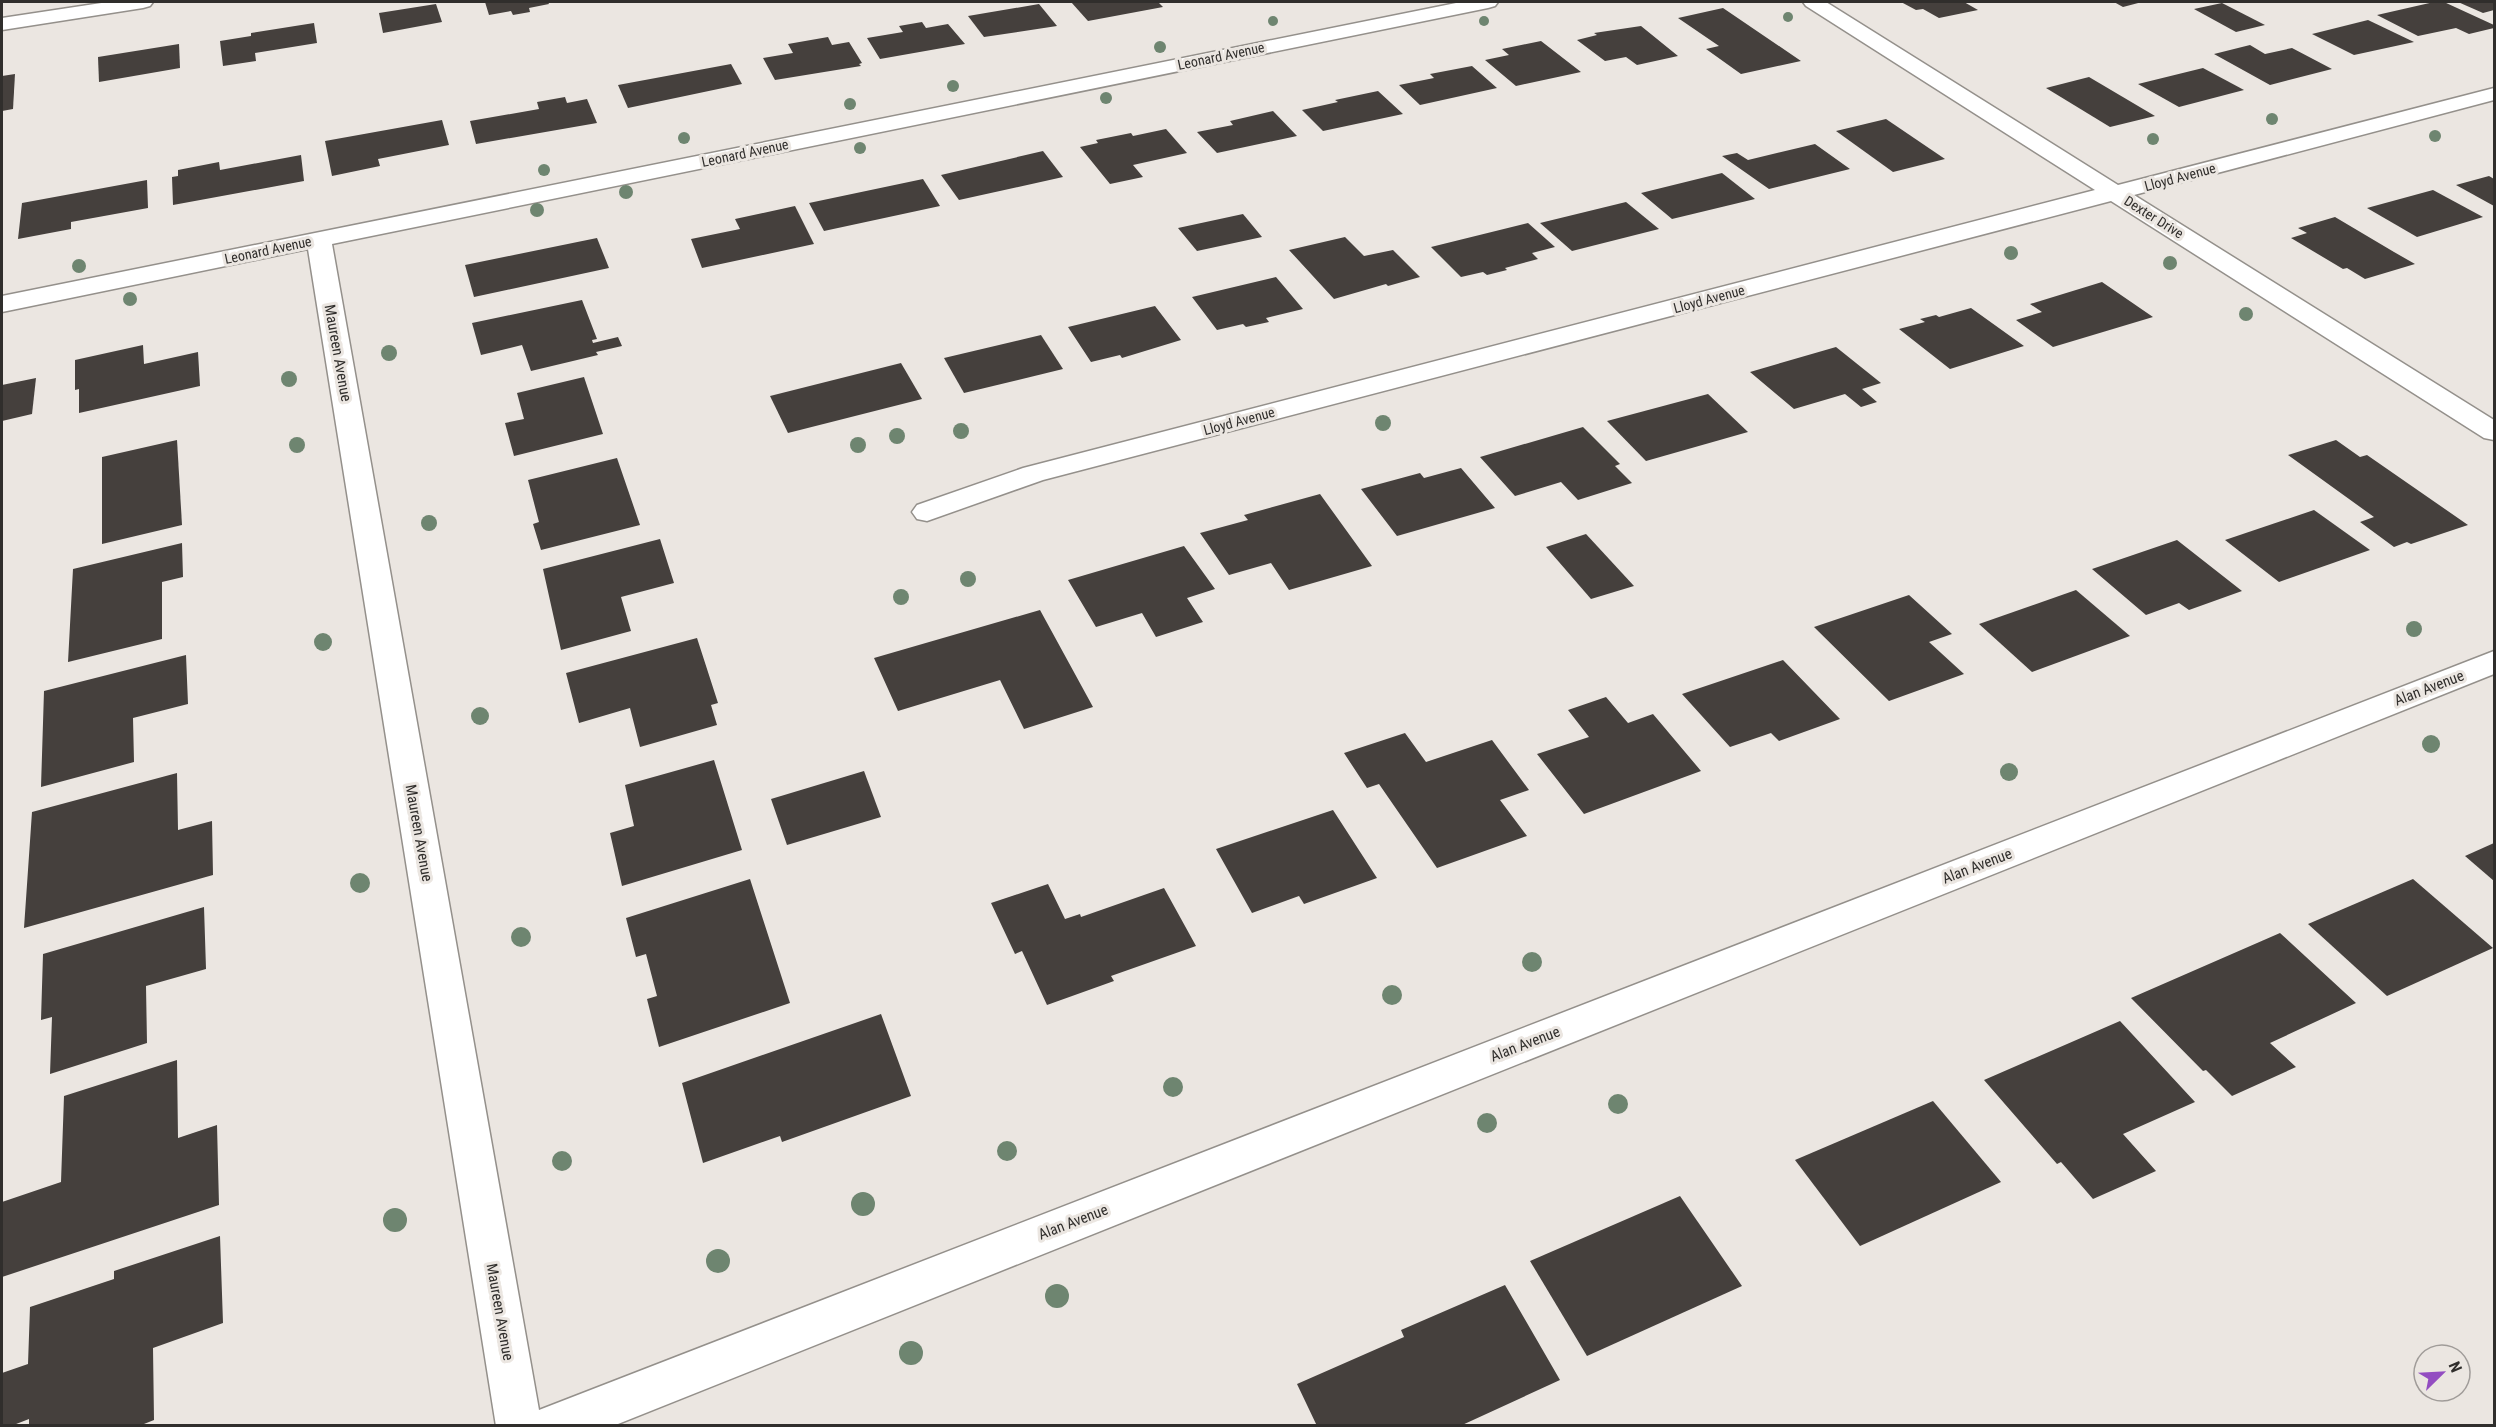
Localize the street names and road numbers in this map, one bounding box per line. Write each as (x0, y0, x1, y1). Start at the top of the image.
street label: Leonard Avenue (1176, 39, 1266, 73)
street label: Leonard Avenue (700, 136, 790, 170)
street label: Lloyd Avenue (2143, 160, 2218, 194)
street label: Dexter Drive (2121, 193, 2187, 242)
street label: Leonard Avenue (223, 233, 313, 267)
street label: Lloyd Avenue (1672, 282, 1747, 316)
street label: Maureen Avenue (321, 303, 355, 403)
street label: Lloyd Avenue (1202, 404, 1277, 438)
street label: Alan Avenue (2392, 666, 2466, 710)
street label: Maureen Avenue (402, 783, 436, 883)
street label: Alan Avenue (1940, 844, 2014, 888)
street label: Alan Avenue (1488, 1022, 1562, 1066)
street label: Alan Avenue (1036, 1200, 1110, 1244)
street label: Maureen Avenue (483, 1262, 517, 1362)

